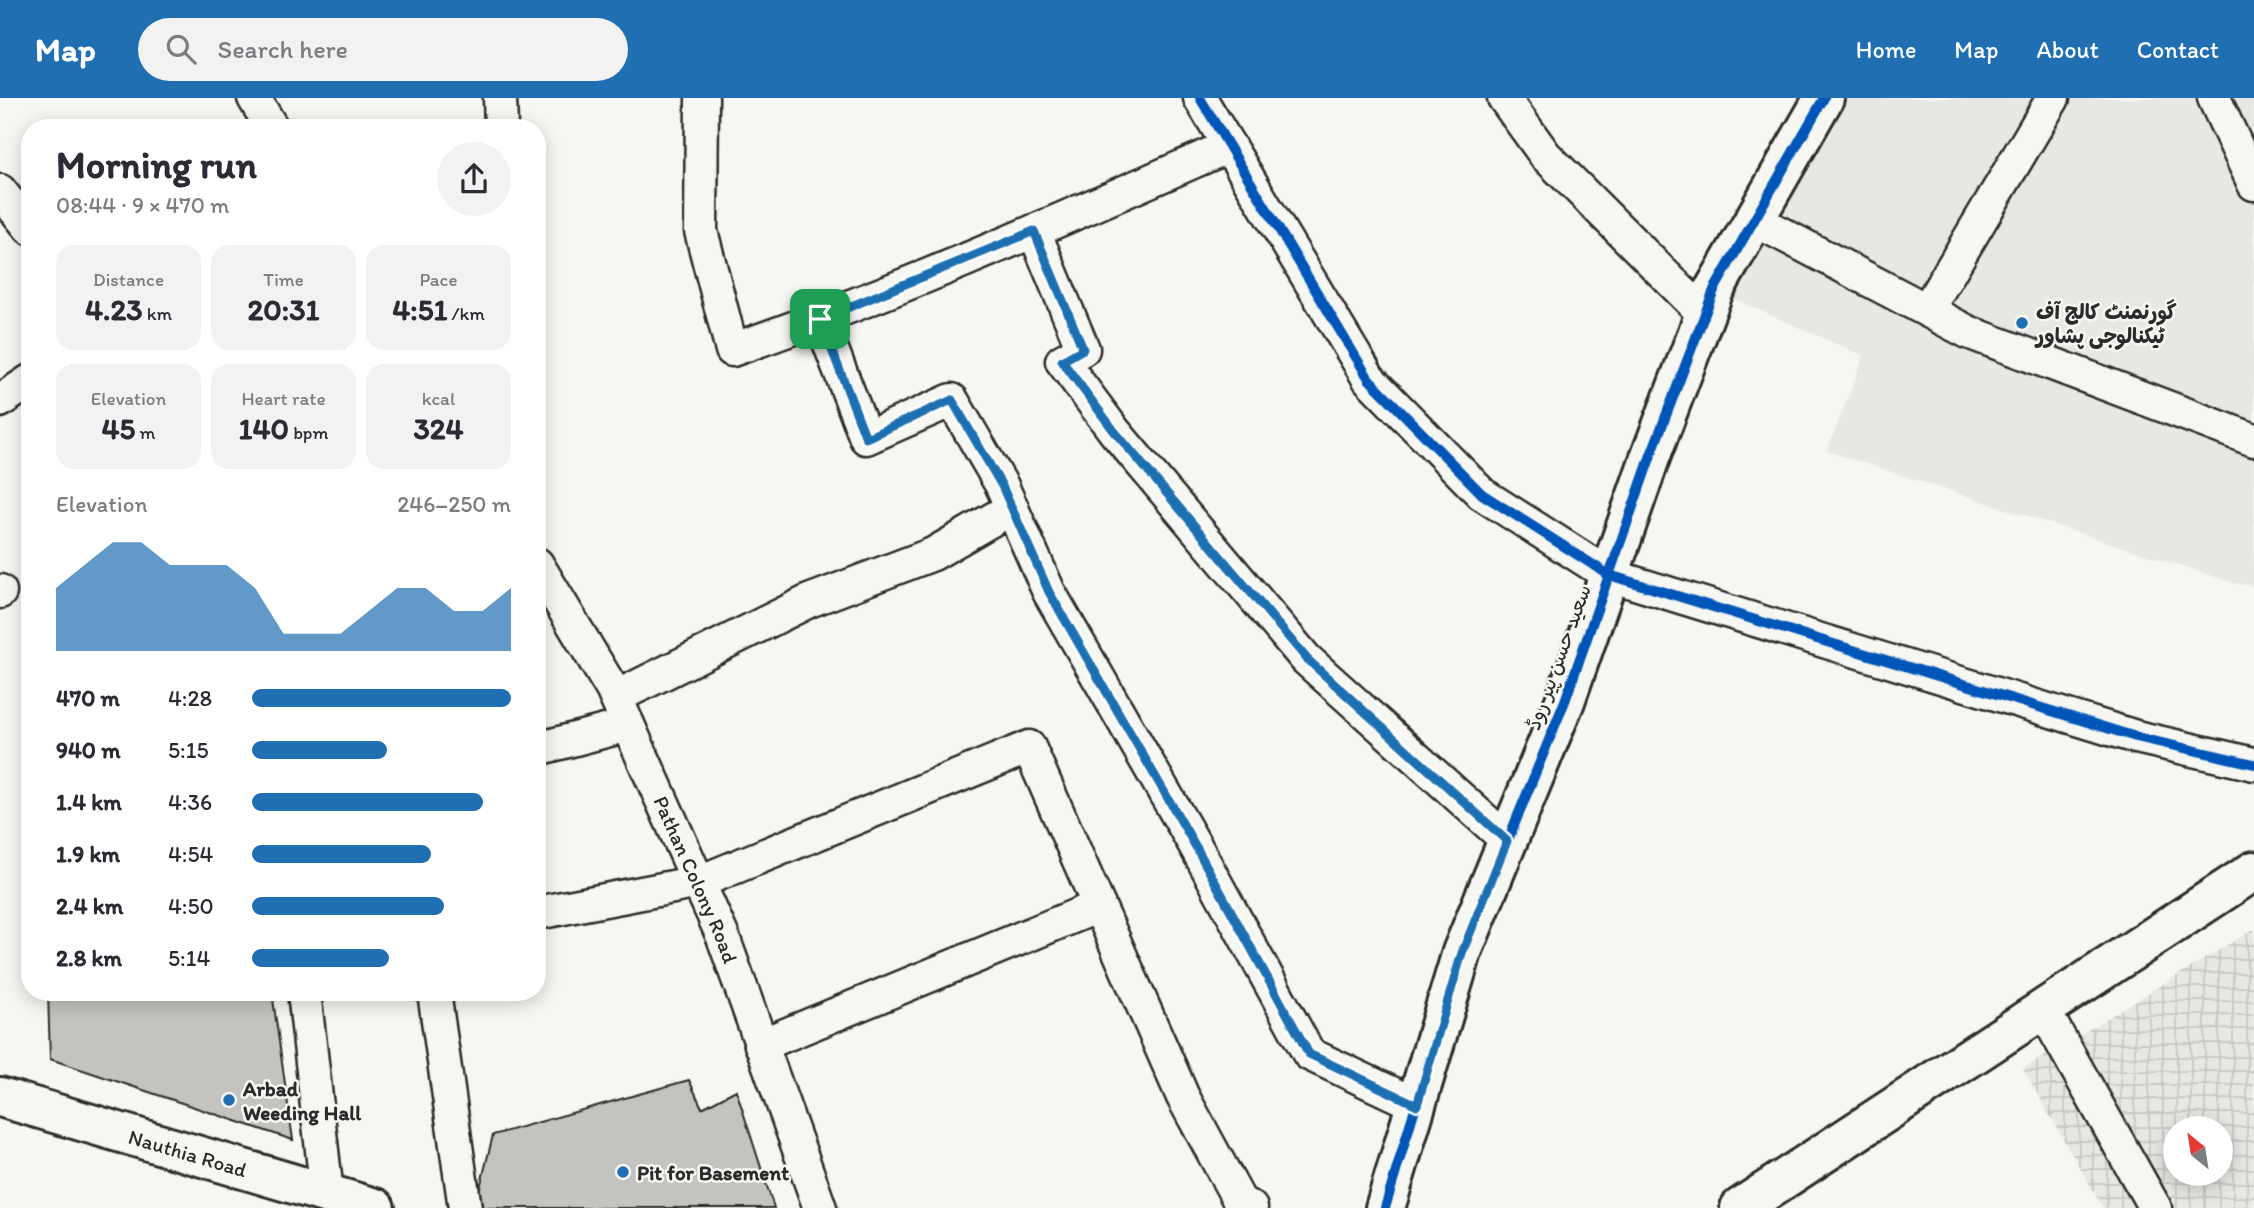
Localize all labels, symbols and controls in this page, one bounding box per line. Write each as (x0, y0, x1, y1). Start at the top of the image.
search box (138, 18, 628, 81)
text: Map (35, 30, 96, 69)
icon: search (162, 30, 200, 68)
text: Search here (218, 33, 348, 65)
text: Home (1856, 35, 1916, 64)
text: Map (1954, 35, 1998, 64)
text: About (2036, 35, 2099, 64)
text: Contact (2137, 35, 2219, 64)
text: Morning run (56, 142, 257, 188)
button: share (437, 142, 511, 216)
text: 08:44 · 9 × 470 m (56, 191, 229, 219)
text: Distance (93, 268, 164, 291)
text: Time (263, 268, 304, 291)
text: Pace (419, 268, 458, 291)
pin (790, 289, 850, 349)
text: 4.23 (85, 291, 143, 328)
text: 20:31 (248, 291, 319, 328)
text: 4:51 (392, 291, 447, 328)
place label: گورنمنٹ کالج آف ٹیکنالوجی پشاور (2034, 299, 2177, 350)
icon: arrive (801, 300, 839, 338)
text: km (143, 302, 172, 325)
text: /km (447, 302, 485, 325)
marker: گورنمنٹ کالج آف ٹیکنالوجی پشاور (2014, 315, 2030, 331)
text: Elevation (91, 387, 166, 410)
text: Heart rate (241, 387, 326, 410)
text: kcal (422, 387, 455, 410)
text: 45 (101, 410, 135, 447)
text: 140 (239, 410, 289, 447)
text: 324 (413, 410, 464, 447)
text: m (135, 421, 156, 444)
text: bpm (289, 421, 328, 444)
text: Elevation (56, 490, 147, 518)
text: 246–250 m (397, 490, 511, 518)
street label: سعید حسن پیر روڈ (1520, 581, 1597, 734)
text: 470 m (56, 684, 120, 712)
text: 4:28 (168, 684, 212, 712)
text: 940 m (56, 736, 121, 764)
text: 5:15 (168, 736, 208, 764)
text: 1.4 km (56, 788, 122, 816)
text: 4:36 (168, 788, 212, 816)
street label: Pathan Colony Road (649, 792, 744, 967)
text: 1.9 km (56, 840, 120, 868)
text: 4:54 (168, 840, 213, 868)
text: 2.4 km (56, 892, 123, 920)
text: 4:50 (168, 892, 214, 920)
text: 2.8 km (56, 944, 122, 972)
text: 5:14 (168, 944, 210, 972)
place label: Arbad Weeding Hall (242, 1076, 362, 1126)
marker: Arbad Weeding Hall (221, 1092, 237, 1108)
north arrow (2163, 1116, 2233, 1186)
map controls (2163, 1116, 2233, 1186)
street label: Nauthia Road (126, 1123, 250, 1182)
place label: Pit for Basement (637, 1160, 789, 1185)
marker: Pit for Basement (615, 1164, 631, 1180)

